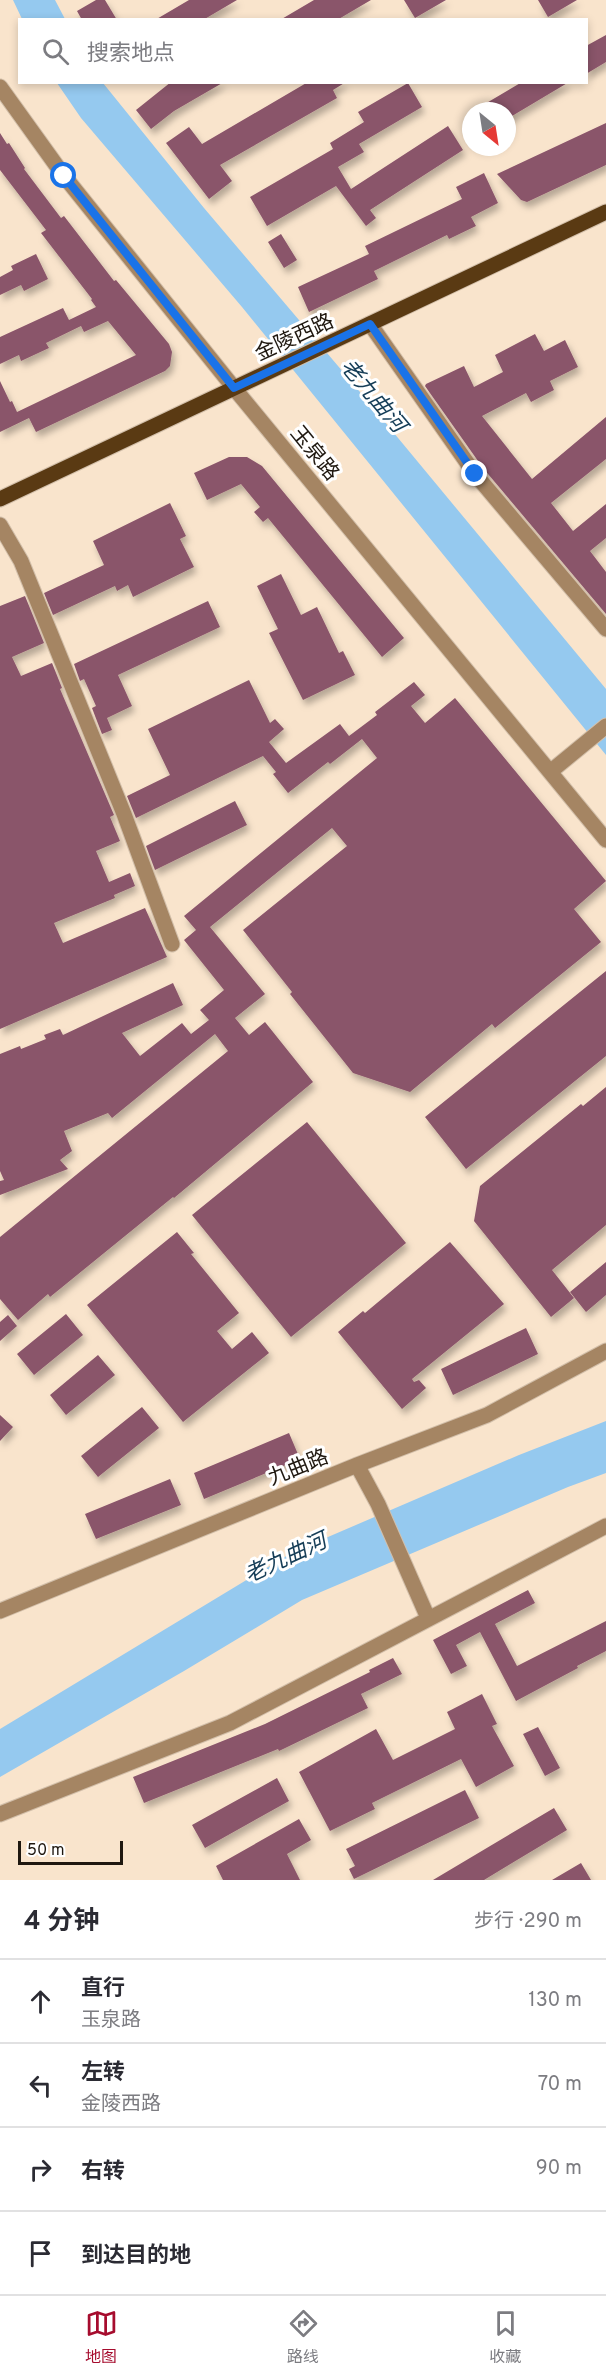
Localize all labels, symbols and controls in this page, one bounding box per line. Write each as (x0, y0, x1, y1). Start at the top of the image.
search box (18, 18, 588, 84)
icon: search (39, 35, 72, 68)
text: 搜索地点 (87, 41, 175, 68)
north arrow (462, 102, 516, 156)
route start (50, 162, 76, 188)
street label: 金陵西路 (251, 308, 338, 368)
water label: 老九曲河 (333, 354, 413, 442)
street label: 玉泉路 (284, 421, 344, 487)
route end (461, 460, 487, 486)
street label: 九曲路 (264, 1444, 333, 1493)
water label: 老九曲河 (240, 1527, 335, 1590)
scale bar (18, 1838, 123, 1866)
text: 50 m (27, 1841, 65, 1861)
text: 4 分钟 (24, 1906, 99, 1939)
text: 步行 · 290 m (474, 1909, 582, 1935)
text: 直行 (81, 1976, 125, 2003)
icon: ahead (24, 1985, 57, 2018)
text: 130 m (528, 1988, 582, 2014)
text: 玉泉路 (81, 2008, 141, 2034)
text: 左转 (81, 2060, 125, 2087)
icon: left (24, 2069, 57, 2102)
text: 70 m (538, 2072, 582, 2098)
text: 金陵西路 (81, 2092, 161, 2118)
icon: right (24, 2153, 57, 2186)
text: 90 m (536, 2156, 582, 2182)
text: 右转 (81, 2159, 125, 2186)
icon: arrive (24, 2237, 57, 2270)
text: 到达目的地 (81, 2243, 191, 2270)
tab: 地图 (85, 2307, 118, 2368)
tab: 路线 (287, 2307, 320, 2368)
tab: 收藏 (489, 2307, 522, 2368)

